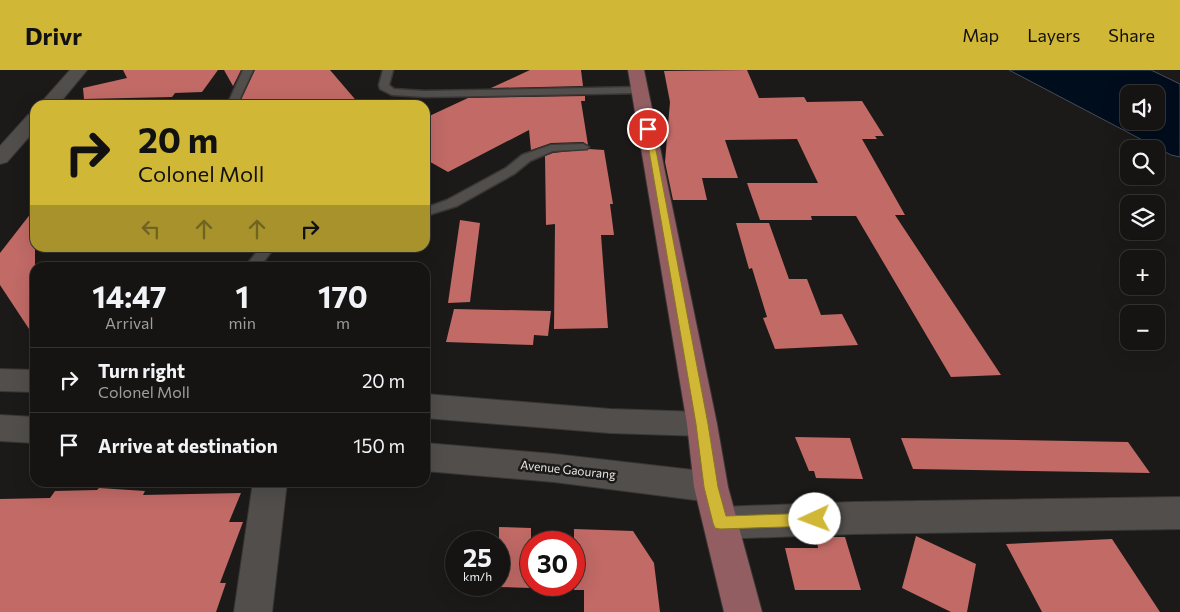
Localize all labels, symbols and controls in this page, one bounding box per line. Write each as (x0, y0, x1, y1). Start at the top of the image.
text: Drivr (25, 21, 82, 50)
text: Map (962, 24, 999, 46)
text: Layers (1027, 24, 1080, 46)
text: Share (1108, 24, 1155, 46)
map controls (1120, 85, 1165, 350)
button: sound (1120, 85, 1165, 130)
pin (627, 108, 669, 150)
icon: arrive (634, 115, 662, 143)
text: 20 m (138, 117, 218, 160)
icon: right (55, 120, 120, 185)
button: search (1120, 140, 1165, 185)
text: Colonel Moll (138, 160, 264, 187)
button: layers (1120, 195, 1165, 240)
icon: left (137, 215, 165, 243)
icon: ahead (190, 215, 218, 243)
icon: ahead (243, 215, 271, 243)
icon: right (296, 215, 324, 243)
button: + (1120, 250, 1165, 295)
text: 14:47 (92, 277, 166, 314)
text: 1 (235, 277, 249, 314)
text: 170 (318, 277, 368, 314)
button: − (1120, 305, 1165, 350)
text: Arrival (105, 313, 153, 332)
text: min (229, 313, 256, 332)
text: m (336, 313, 350, 332)
text: Turn right (98, 359, 185, 382)
icon: right (55, 366, 83, 394)
text: 20 m (362, 369, 405, 392)
text: Colonel Moll (98, 382, 190, 401)
icon: arrive (55, 431, 83, 459)
text: Arrive at destination (98, 434, 278, 457)
text: 150 m (353, 434, 405, 457)
street label: Avenue Gaourang (520, 457, 617, 481)
position arrow (788, 492, 840, 544)
speed limit sign: 30 (520, 531, 585, 596)
text: 25 (463, 542, 492, 572)
text: km/h (463, 569, 492, 583)

